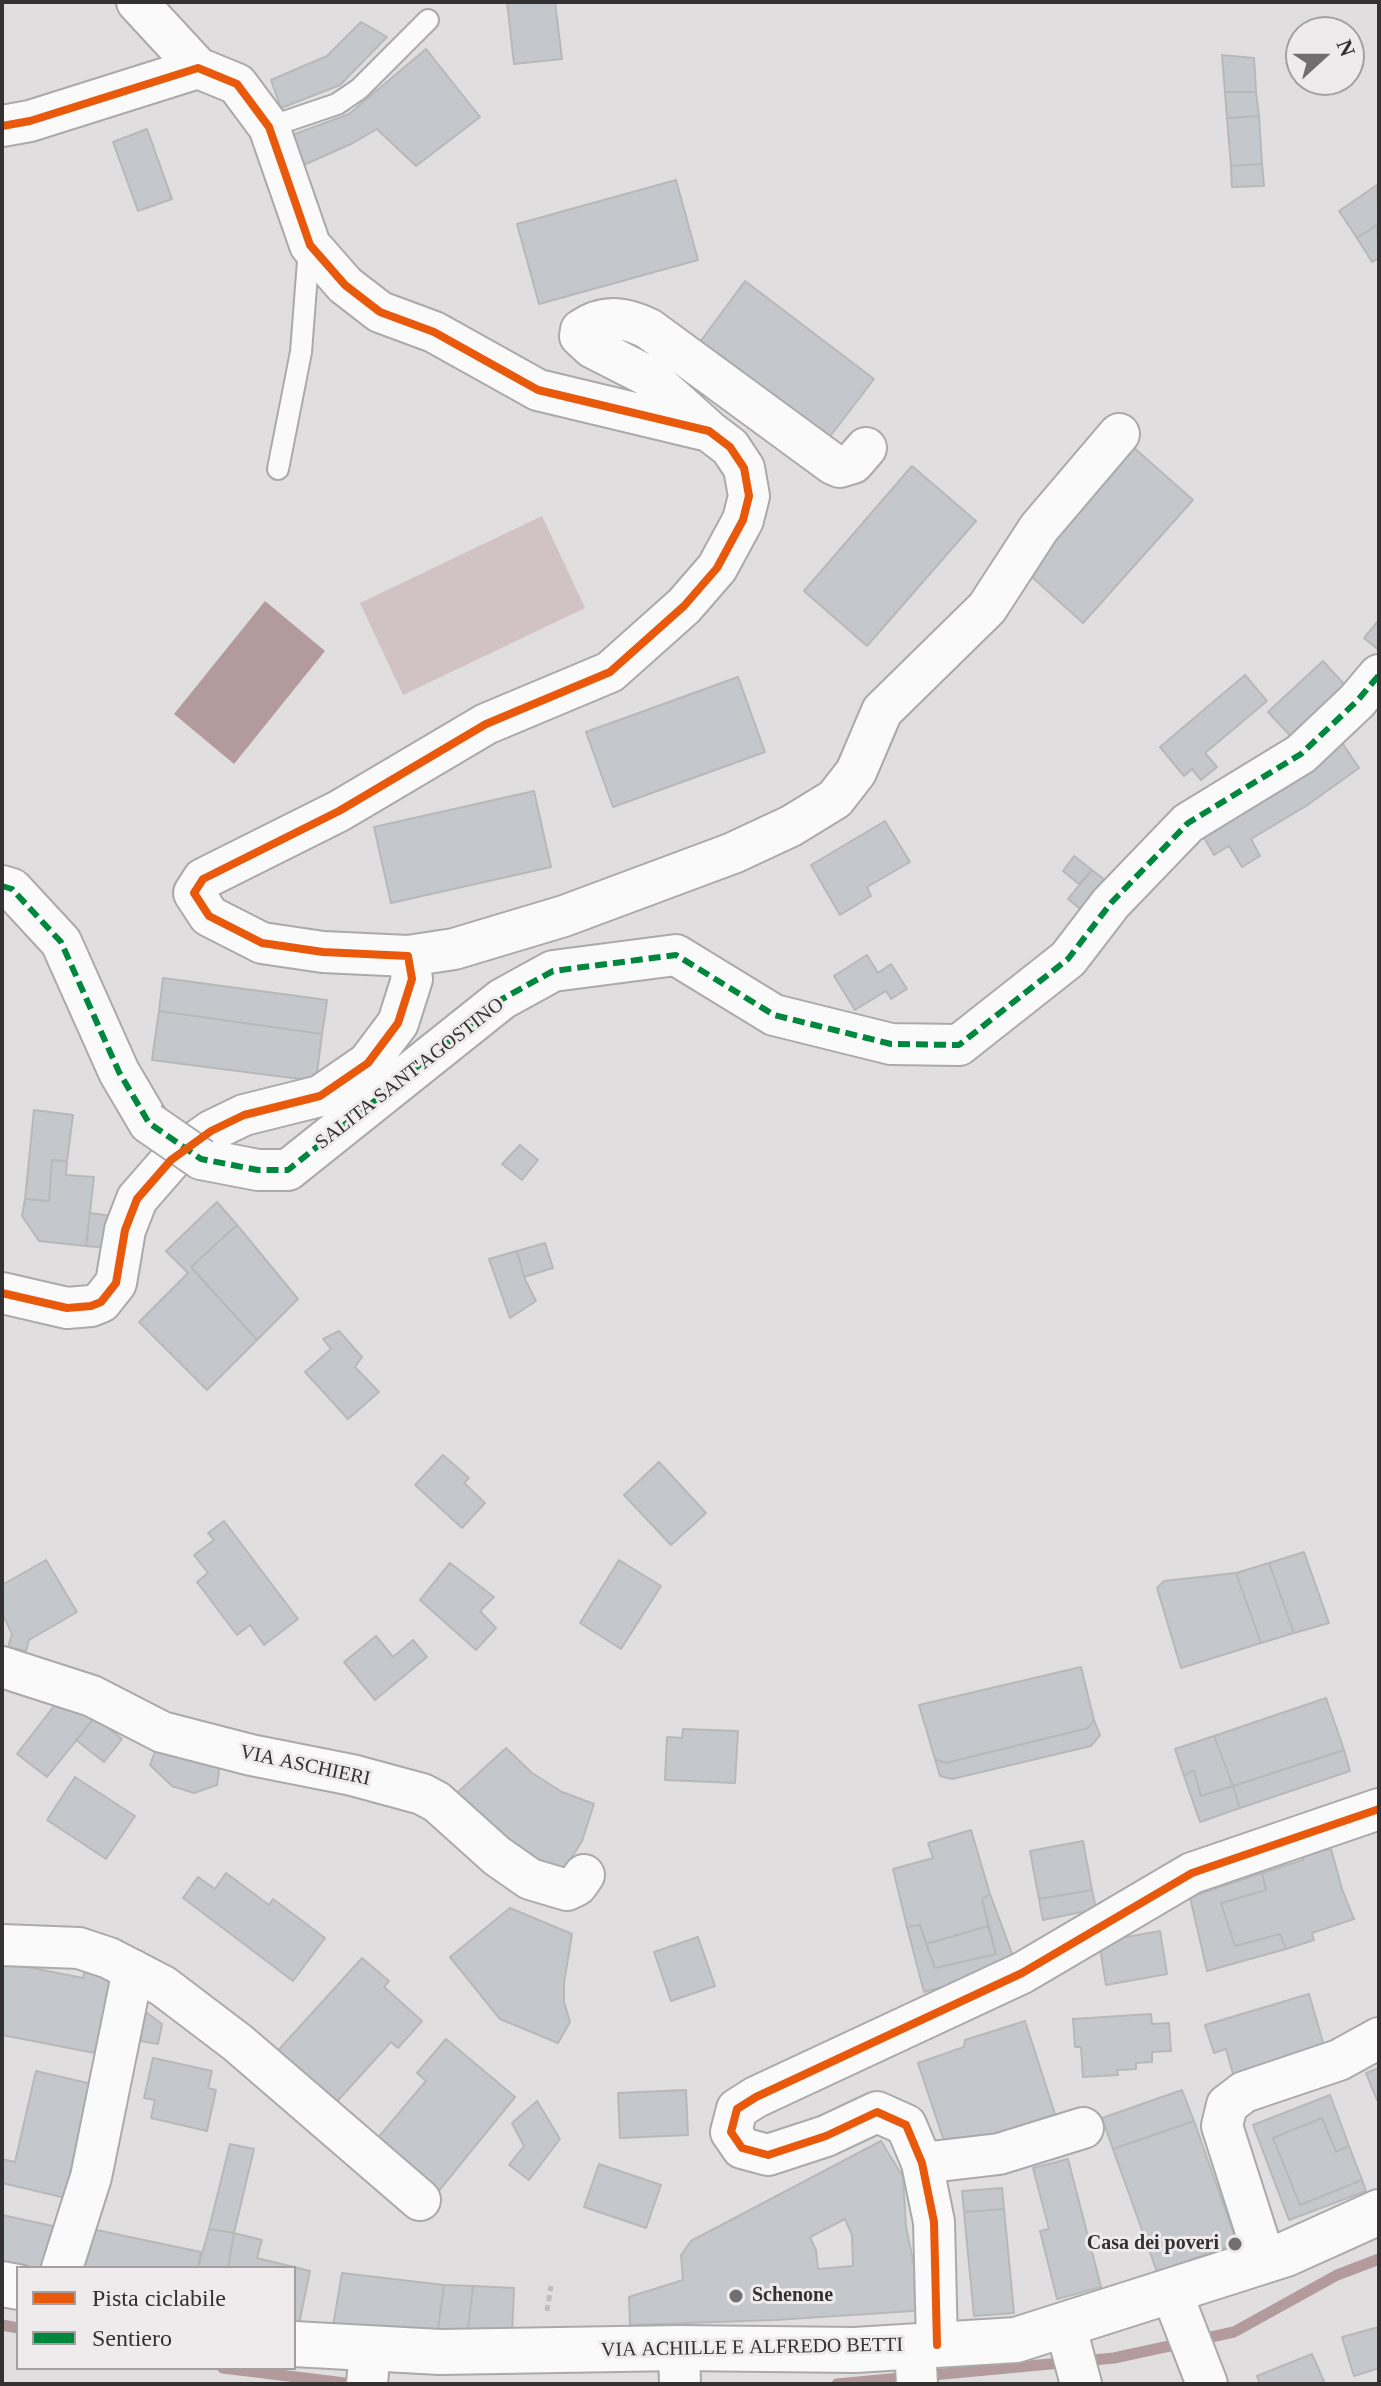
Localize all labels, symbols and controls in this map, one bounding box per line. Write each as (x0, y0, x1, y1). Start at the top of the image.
north arrow (1285, 16, 1365, 96)
text: N (1331, 36, 1361, 60)
street label: SALITA SANT'AGOSTINO (311, 993, 509, 1155)
street label: VIA ASCHIERI (238, 1740, 372, 1792)
place label: Casa dei poveri (1087, 2232, 1219, 2256)
marker: Casa dei poveri (1226, 2235, 1244, 2253)
legend (16, 2266, 296, 2370)
place label: Schenone (752, 2284, 833, 2308)
text: Pista ciclabile (92, 2285, 226, 2311)
marker: Schenone (727, 2287, 745, 2305)
text: Sentiero (92, 2325, 172, 2351)
street label: VIA ACHILLE E ALFREDO BETTI (601, 2333, 903, 2363)

